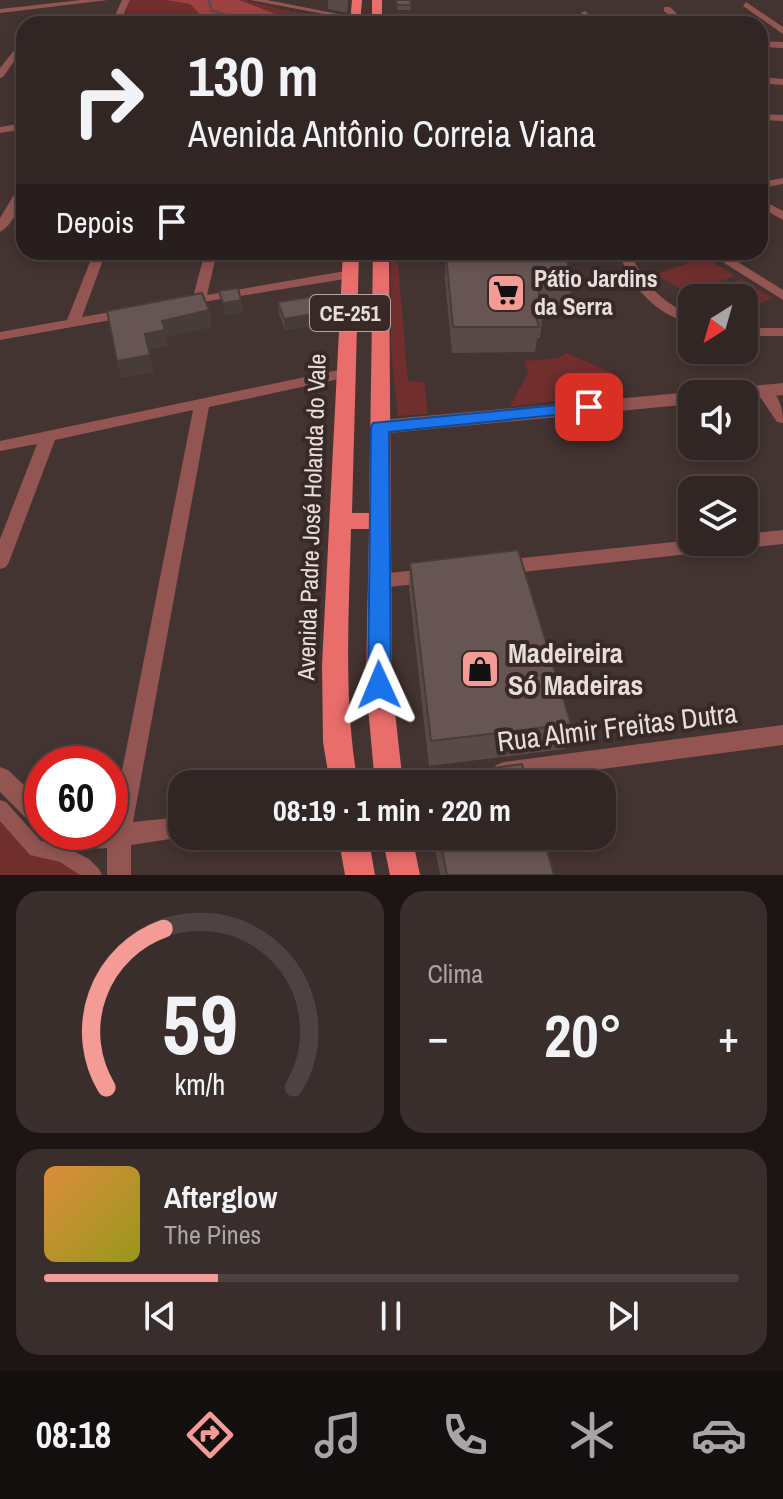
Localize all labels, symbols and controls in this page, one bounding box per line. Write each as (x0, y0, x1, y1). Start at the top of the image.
text: 130 m (188, 38, 318, 113)
icon: right (56, 48, 160, 152)
text: Avenida Antônio Correia Viana (188, 110, 596, 158)
icon: arrive (150, 200, 194, 244)
text: Depois (56, 202, 134, 242)
place label: Pátio Jardins da Serra (534, 262, 658, 322)
supermarket icon: Pátio Jardins da Serra (485, 272, 527, 314)
north arrow (678, 284, 758, 364)
map controls (678, 284, 758, 556)
road number: CE-251 (310, 295, 390, 331)
street label: Avenida Padre José Holanda do Vale (289, 353, 333, 682)
pin (555, 373, 623, 441)
button: sound (678, 380, 758, 460)
icon: arrive (567, 385, 611, 429)
button: layers (678, 476, 758, 556)
place label: Madeireira Só Madeiras (508, 634, 643, 704)
position arrow (337, 643, 421, 727)
shop icon: Madeireira Só Madeiras (459, 648, 501, 690)
street label: Rua Almir Freitas Dutra (495, 693, 739, 761)
speed limit sign: 60 (24, 746, 128, 850)
text: 08:19 · 1 min · 220 m (273, 790, 511, 830)
text: Clima (428, 956, 483, 991)
text: 59 (162, 968, 238, 1080)
text: 20° (544, 995, 623, 1076)
text: − (428, 1006, 449, 1066)
text: + (718, 1006, 739, 1066)
text: km/h (174, 1065, 225, 1104)
text: Afterglow (164, 1177, 277, 1217)
text: The Pines (164, 1217, 261, 1252)
icon: previous (138, 1294, 182, 1338)
icon: pause (369, 1294, 413, 1338)
icon: next (601, 1294, 645, 1338)
icon: directions (182, 1407, 238, 1463)
icon: music (310, 1407, 366, 1463)
icon: phone (437, 1407, 493, 1463)
icon: climate (564, 1407, 620, 1463)
icon: car (691, 1407, 747, 1463)
text: 08:18 (36, 1411, 111, 1459)

